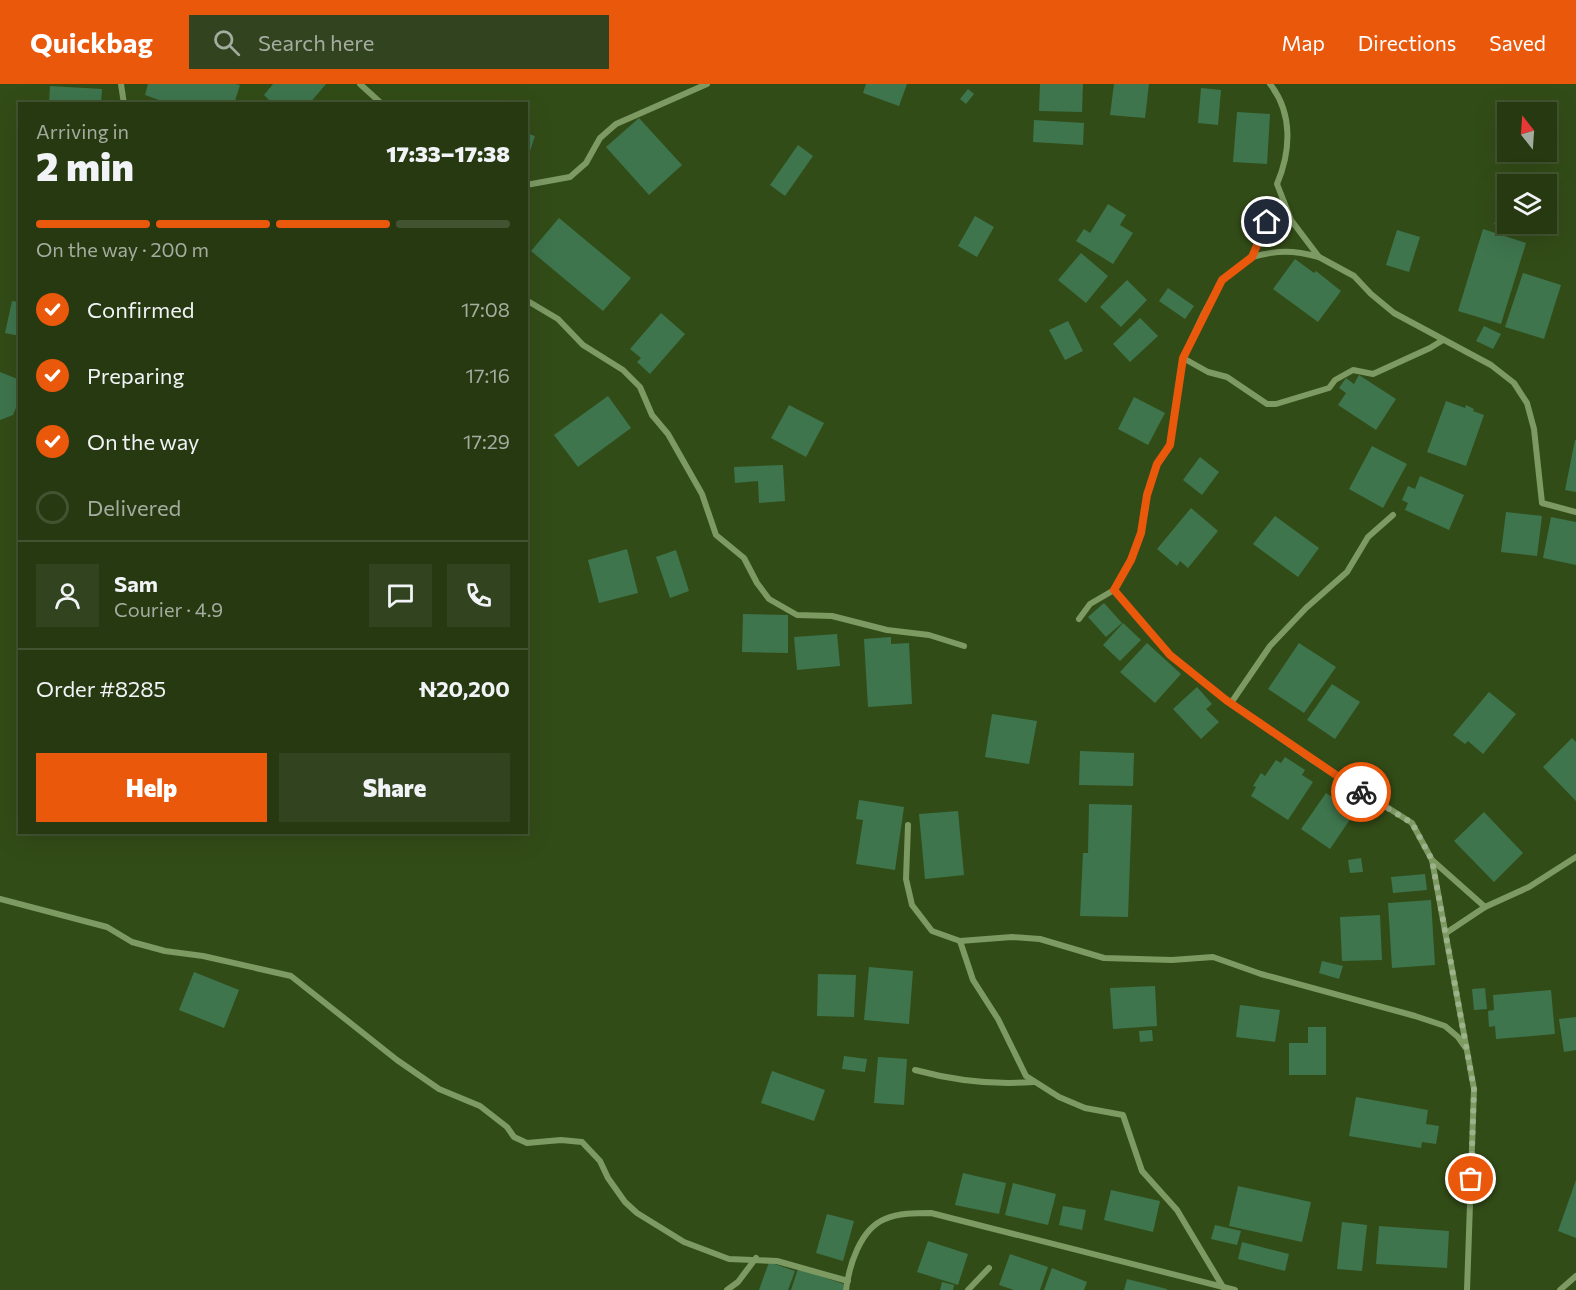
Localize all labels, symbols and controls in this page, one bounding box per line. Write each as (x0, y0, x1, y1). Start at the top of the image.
search box (189, 15, 609, 69)
text: Quickbag (30, 25, 153, 59)
icon: search (210, 26, 243, 59)
text: Search here (258, 29, 374, 56)
text: Map (1282, 30, 1325, 55)
text: Directions (1358, 30, 1456, 55)
text: Saved (1489, 30, 1546, 55)
north arrow (1497, 102, 1557, 162)
map controls (1497, 102, 1557, 234)
text: Arriving in (36, 119, 129, 143)
text: 17:33–17:38 (386, 140, 510, 167)
text: 2 min (36, 141, 134, 189)
button: layers (1497, 174, 1557, 234)
pin (1241, 196, 1292, 247)
icon: home (1250, 205, 1283, 238)
text: On the way · 200 m (36, 237, 209, 261)
icon: check (36, 293, 69, 326)
text: Confirmed (87, 296, 194, 323)
text: 17:08 (461, 297, 510, 321)
icon: check (36, 359, 69, 392)
text: Preparing (87, 362, 184, 389)
text: 17:16 (465, 363, 510, 387)
icon: check (36, 425, 69, 458)
text: On the way (87, 428, 199, 455)
text: 17:29 (463, 429, 510, 453)
text: Delivered (87, 494, 181, 521)
button: person (36, 564, 99, 627)
button: chat (369, 564, 432, 627)
button: phone (447, 564, 510, 627)
text: Sam (114, 570, 158, 597)
text: Courier · 4.9 (114, 597, 223, 621)
text: Order #8285 (36, 675, 166, 702)
text: ₦20,200 (418, 675, 510, 702)
button: Help (36, 753, 267, 822)
button: Share (279, 753, 510, 822)
courier (1331, 762, 1391, 822)
icon: bike (1345, 776, 1378, 809)
pin (1445, 1153, 1496, 1204)
icon: bag (1454, 1162, 1487, 1195)

